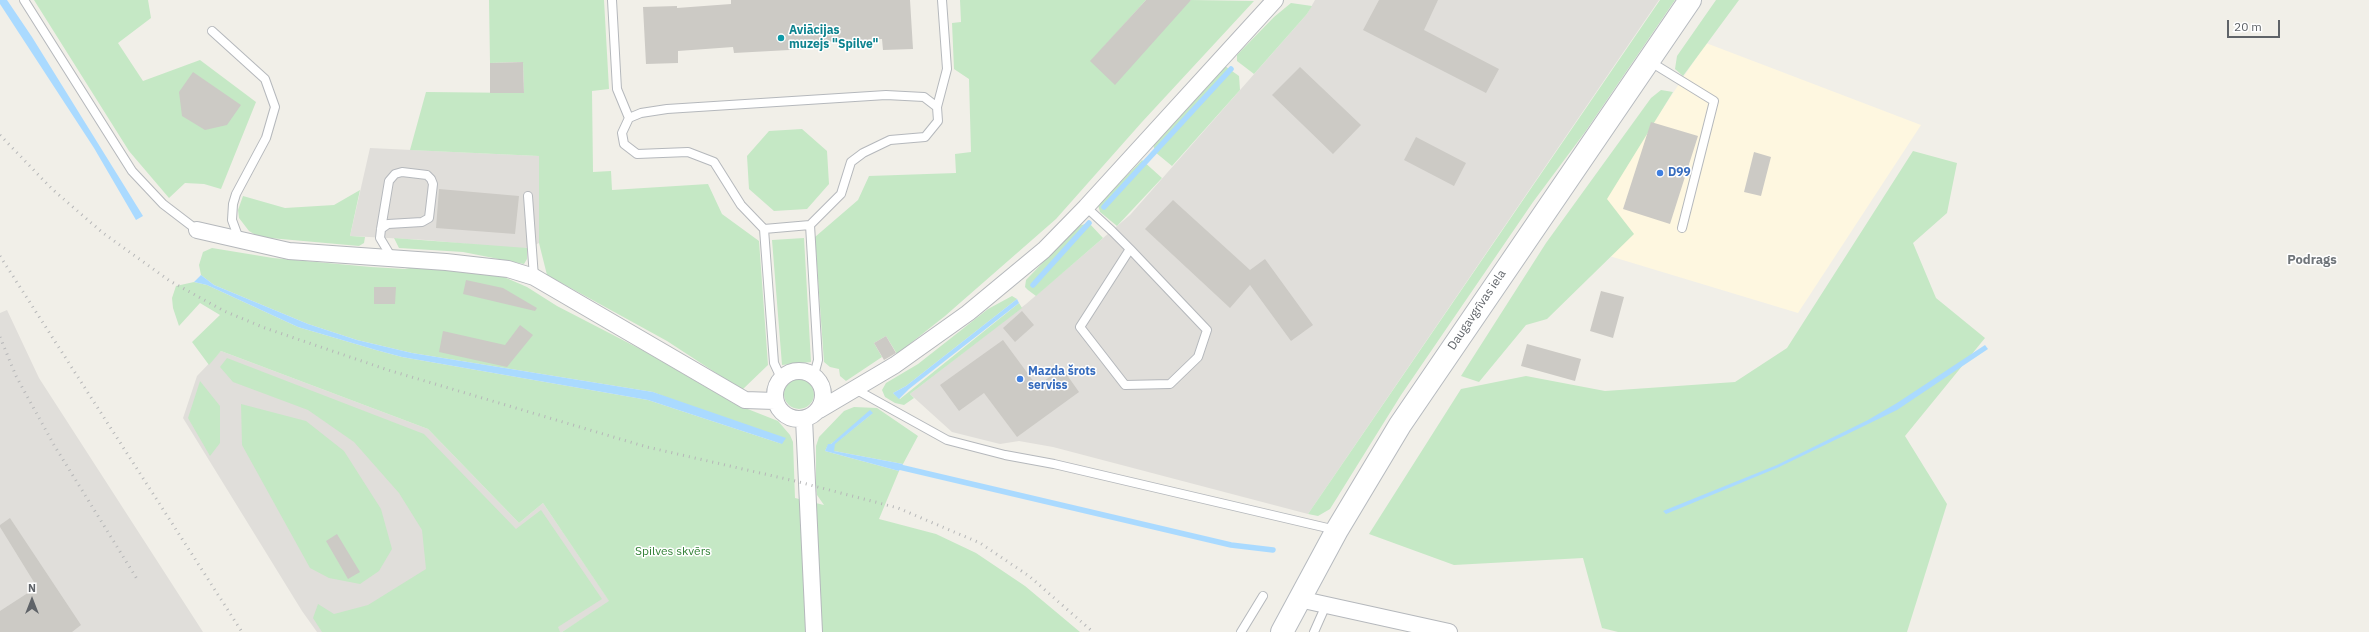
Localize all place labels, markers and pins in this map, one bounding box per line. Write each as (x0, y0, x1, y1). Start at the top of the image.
place label: Aviācijas muzejs "Spilve" (789, 24, 878, 52)
marker: Aviācijas muzejs "Spilve" (776, 33, 786, 43)
place label: D99 (1668, 166, 1691, 180)
marker: D99 (1655, 168, 1665, 178)
place label: Mazda šrots serviss (1028, 365, 1096, 393)
marker: Mazda šrots serviss (1015, 374, 1025, 384)

